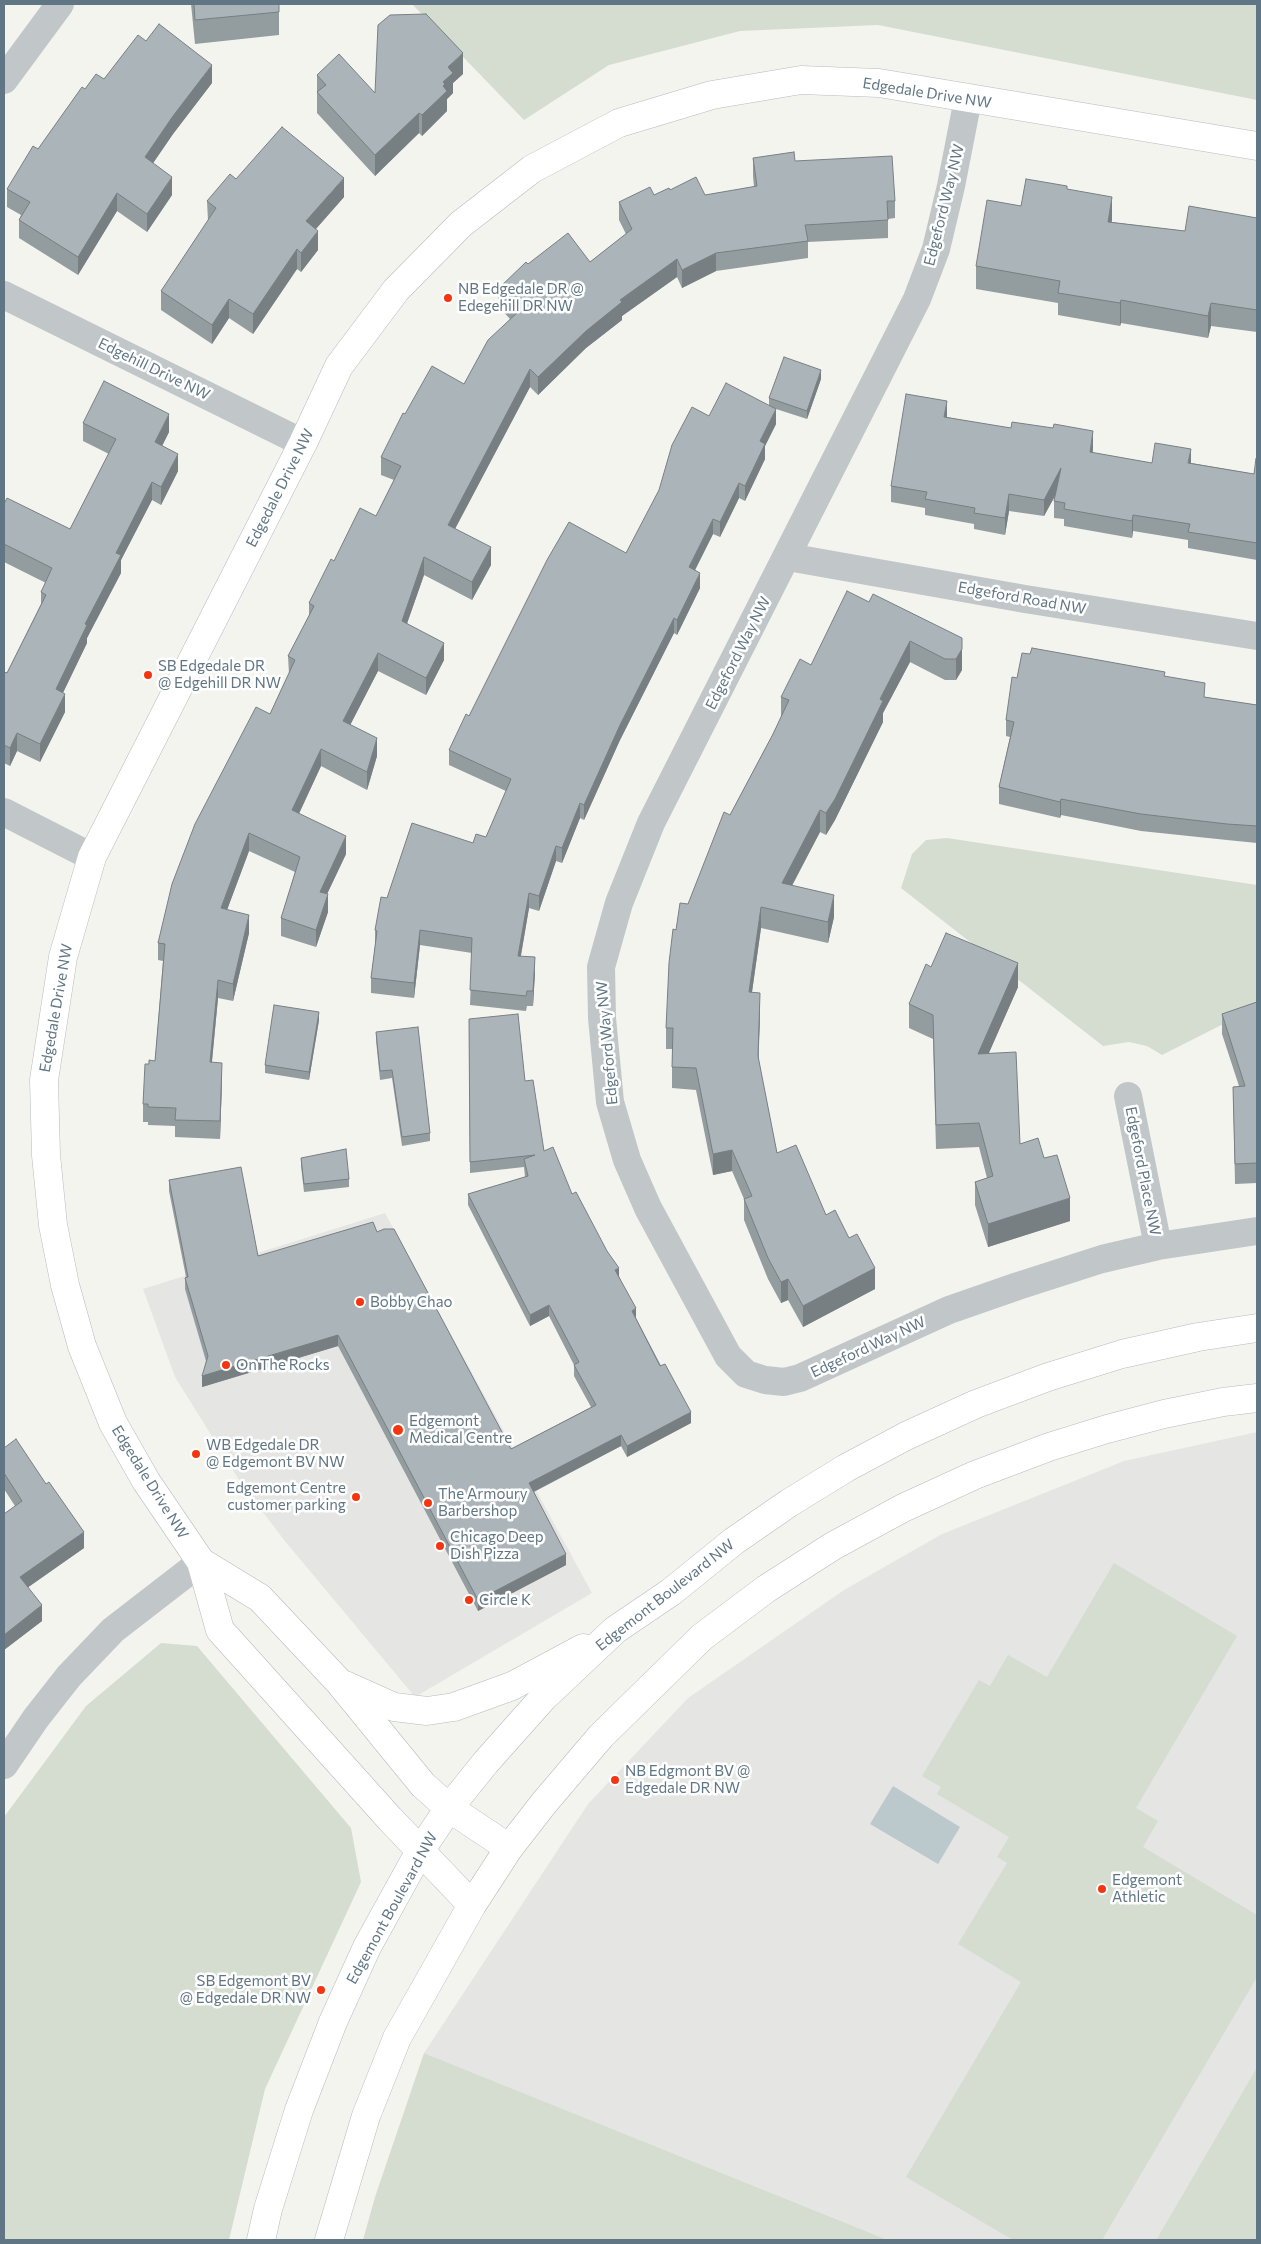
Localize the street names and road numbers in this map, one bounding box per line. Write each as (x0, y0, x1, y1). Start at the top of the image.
street label: Edgedale Drive NW (861, 74, 993, 112)
street label: Edgeford Way NW (920, 142, 968, 268)
street label: Edgehill Drive NW (95, 334, 213, 404)
street label: Edgedale Drive NW (242, 426, 318, 550)
street label: Edgeford Road NW (957, 578, 1087, 618)
street label: Edgeford Way NW (702, 593, 774, 713)
street label: Edgedale Drive NW (36, 942, 76, 1074)
street label: Edgeford Way NW (593, 980, 621, 1106)
street label: Edgeford Place NW (1122, 1105, 1164, 1237)
street label: Edgeford Way NW (808, 1313, 928, 1381)
street label: Edgedale Drive NW (108, 1422, 192, 1542)
street label: Edgemont Boulevard NW (592, 1535, 738, 1655)
street label: Edgemont Boulevard NW (343, 1829, 441, 1987)

